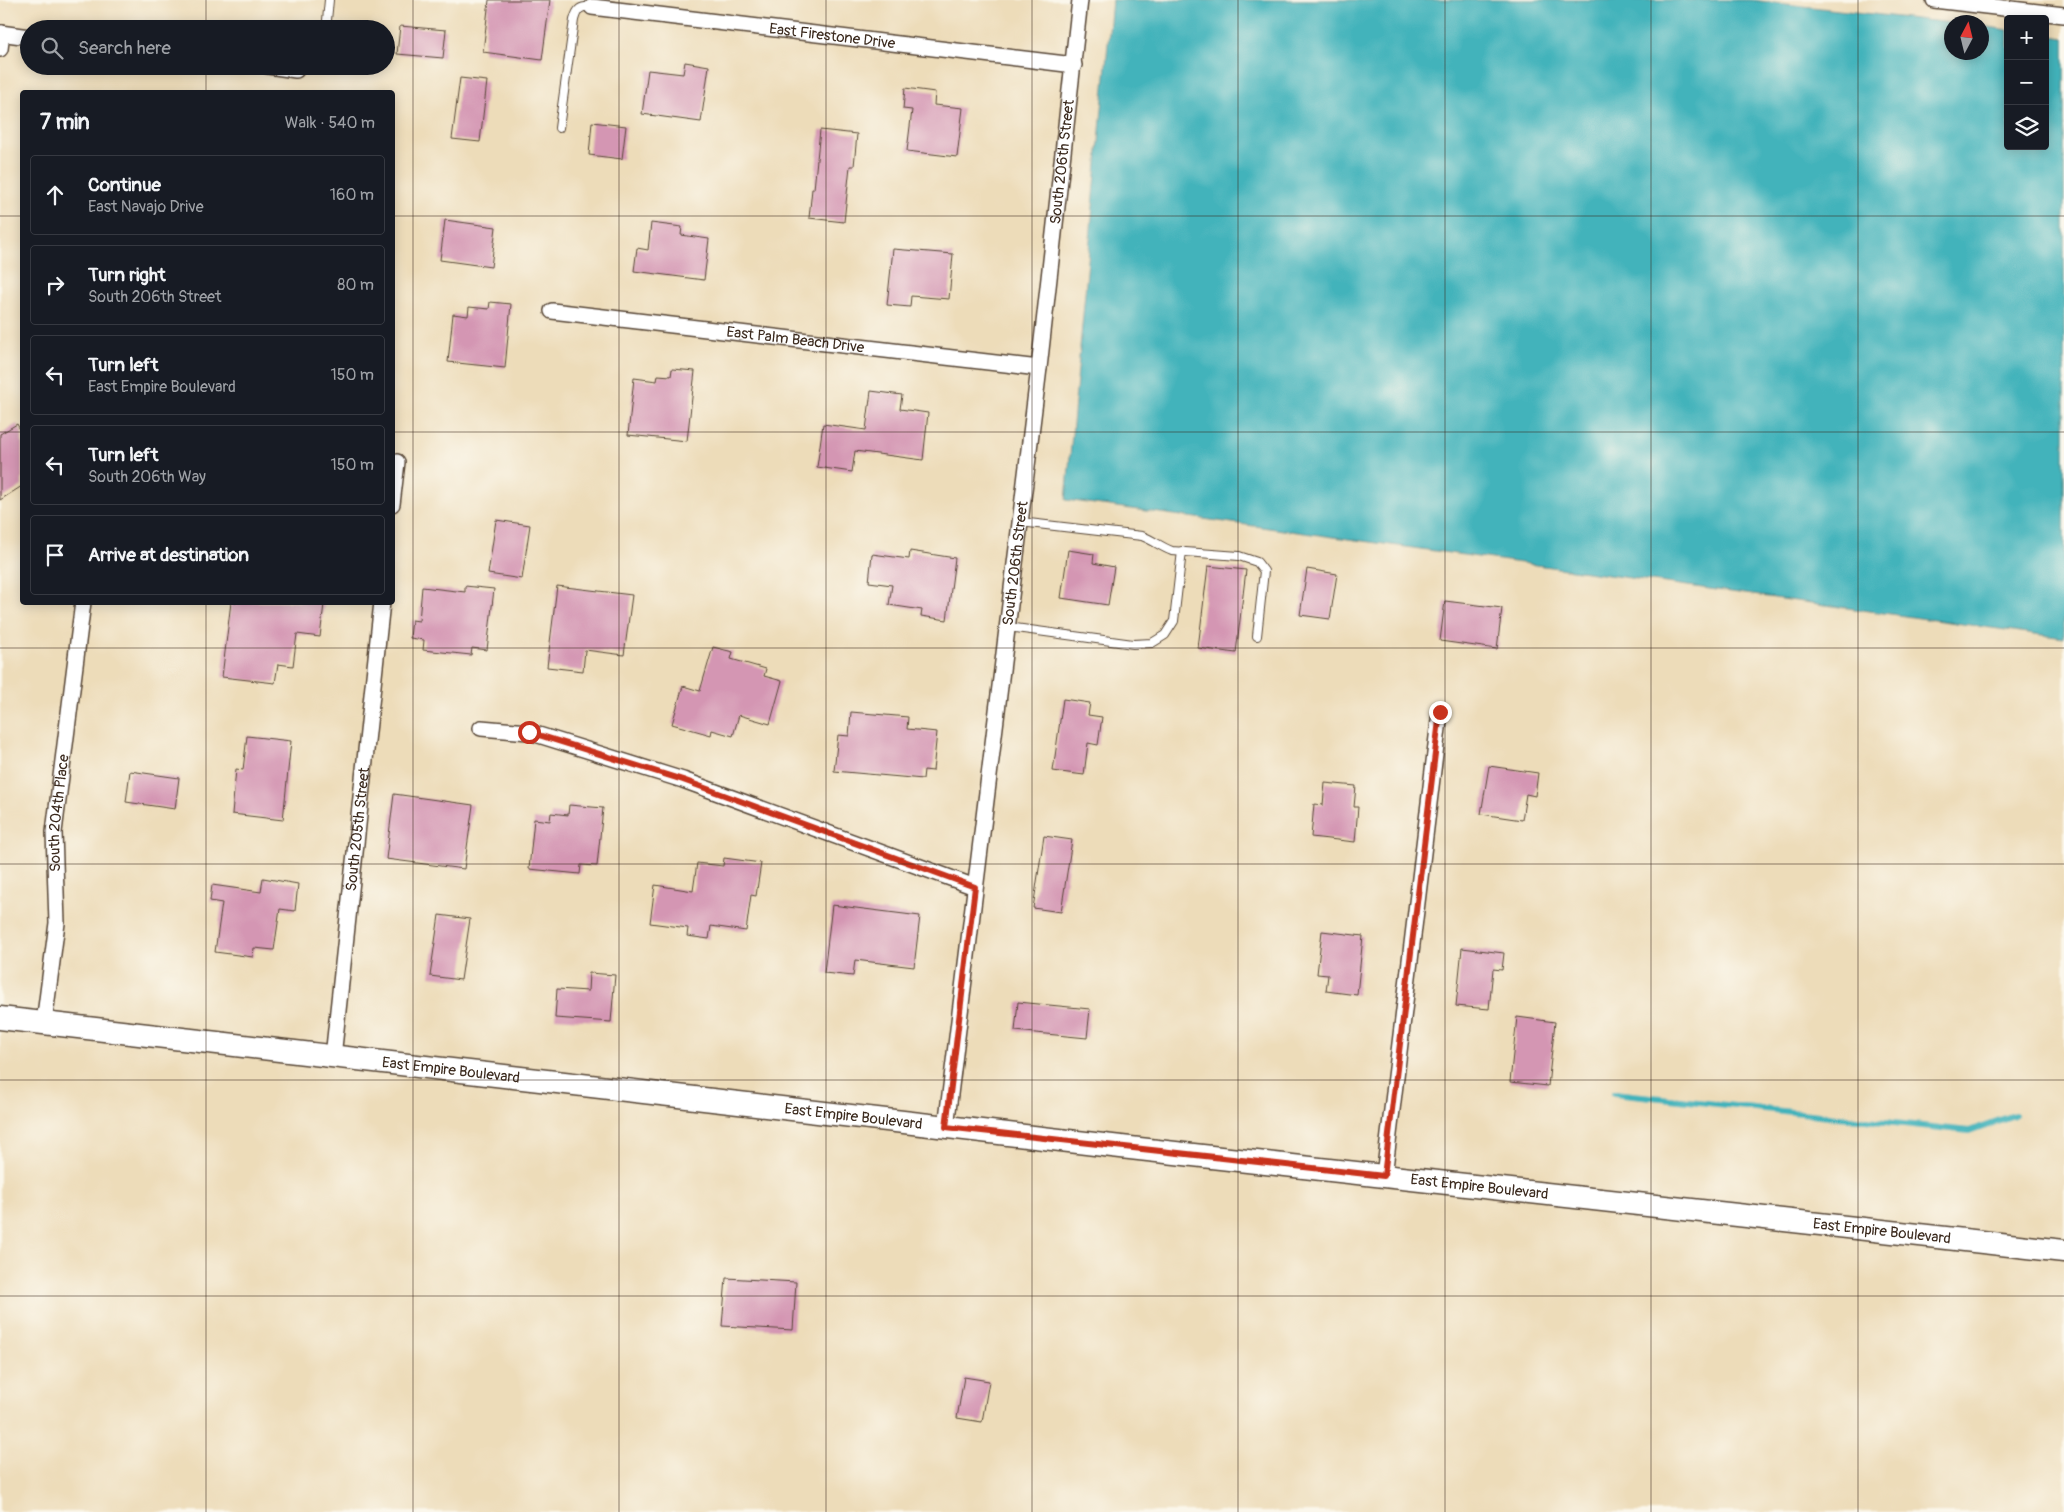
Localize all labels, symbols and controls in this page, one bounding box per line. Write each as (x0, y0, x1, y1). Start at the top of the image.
north arrow (1944, 15, 1989, 60)
map controls (2004, 15, 2049, 150)
button: + (2004, 15, 2049, 60)
street label: East Firestone Drive (768, 19, 897, 53)
search box (20, 20, 395, 75)
icon: search (38, 34, 66, 62)
text: Search here (78, 36, 171, 60)
button: − (2004, 60, 2049, 105)
street label: South 206th Street (1046, 98, 1079, 225)
button: layers (2004, 105, 2049, 150)
text: 7 min (40, 109, 90, 136)
text: Walk · 540 m (285, 113, 375, 133)
text: Continue (88, 173, 161, 197)
icon: ahead (41, 181, 69, 209)
text: 160 m (330, 185, 374, 205)
text: East Navajo Drive (88, 197, 204, 217)
text: Turn right (88, 263, 166, 287)
icon: right (41, 271, 69, 299)
text: 80 m (337, 275, 374, 295)
text: South 206th Street (88, 287, 221, 307)
street label: East Palm Beach Drive (725, 322, 866, 358)
text: Turn left (88, 353, 158, 377)
icon: left (41, 361, 69, 389)
text: 150 m (330, 365, 374, 385)
text: East Empire Boulevard (88, 377, 236, 397)
text: Turn left (88, 443, 158, 467)
icon: left (41, 451, 69, 479)
text: 150 m (330, 455, 374, 475)
text: South 206th Way (88, 467, 206, 487)
street label: South 206th Street (999, 499, 1033, 627)
icon: arrive (41, 541, 69, 569)
text: Arrive at destination (88, 543, 249, 567)
route end (1429, 701, 1452, 724)
route start (518, 721, 541, 744)
street label: South 204th Place (45, 753, 74, 872)
street label: South 205th Street (342, 765, 374, 892)
street label: East Empire Boulevard (381, 1053, 521, 1088)
street label: East Empire Boulevard (783, 1099, 923, 1134)
street label: East Empire Boulevard (1409, 1170, 1549, 1204)
street label: East Empire Boulevard (1812, 1214, 1952, 1248)

